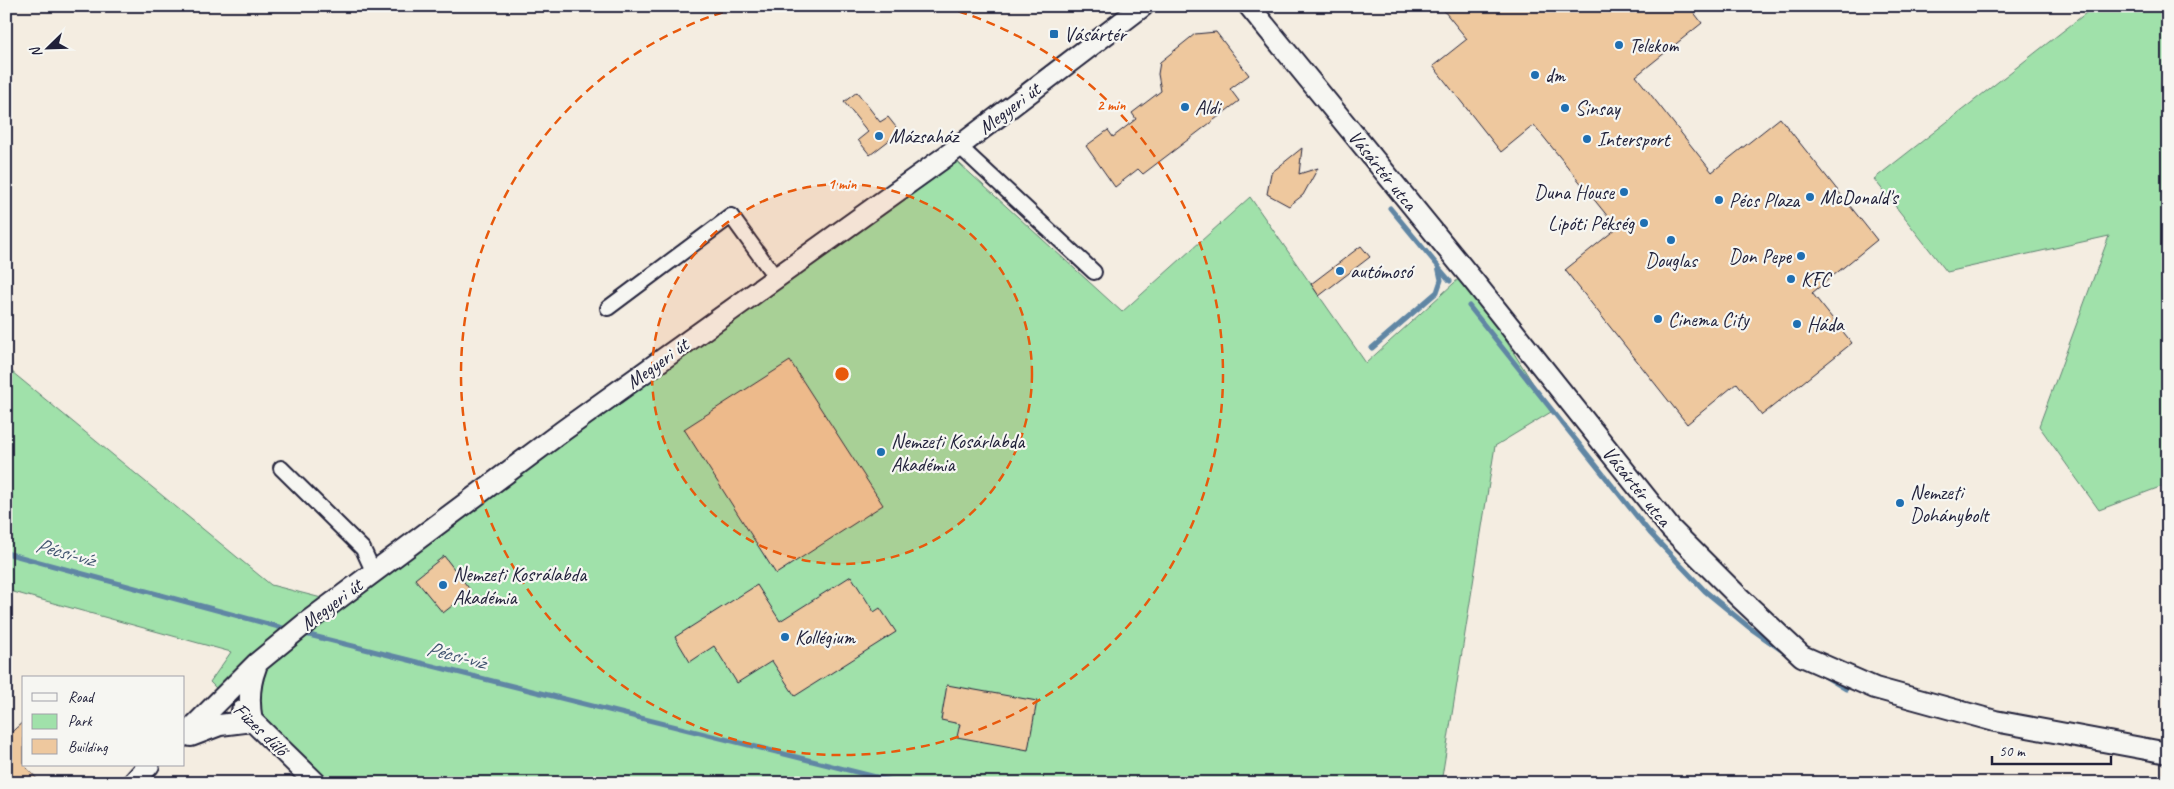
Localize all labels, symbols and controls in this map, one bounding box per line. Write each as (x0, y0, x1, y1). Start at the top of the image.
north arrow (22, 22, 72, 72)
place label: Vásártér (1064, 22, 1127, 47)
marker: Vásártér (1048, 28, 1060, 40)
place label: Telekom (1629, 33, 1679, 58)
marker: Telekom (1613, 39, 1625, 51)
text: N (26, 43, 46, 60)
place label: dm (1545, 63, 1567, 88)
marker: dm (1529, 69, 1541, 81)
street label: Megyeri út (973, 76, 1047, 140)
place label: Aldi (1195, 95, 1222, 120)
text: 2 min (1097, 96, 1126, 115)
place label: Sinsay (1575, 96, 1622, 121)
marker: Aldi (1179, 101, 1191, 113)
marker: Sinsay (1559, 102, 1571, 114)
place label: Mázsaház (889, 124, 961, 149)
street label: Vásártér utca (1343, 125, 1424, 217)
place label: Intersport (1597, 127, 1672, 152)
marker: Mázsaház (873, 130, 885, 142)
marker: Intersport (1581, 133, 1593, 145)
text: 1 min (828, 175, 857, 194)
place label: Duna House (1534, 180, 1615, 205)
place label: McDonald's (1820, 185, 1900, 210)
marker: Duna House (1618, 186, 1630, 198)
place label: Pécs Plaza (1729, 188, 1801, 213)
marker: McDonald's (1804, 191, 1816, 203)
marker: Pécs Plaza (1713, 194, 1725, 206)
place label: Lipóti Pékség (1548, 211, 1635, 236)
marker: Lipóti Pékség (1638, 217, 1650, 229)
marker: Douglas (1665, 234, 1677, 246)
place label: Don Pepe (1729, 244, 1792, 269)
place label: Douglas (1645, 248, 1699, 273)
marker: Don Pepe (1795, 250, 1807, 262)
place label: autómosó (1350, 259, 1415, 284)
marker: autómosó (1334, 265, 1346, 277)
place label: KFC (1801, 267, 1832, 292)
marker: KFC (1785, 273, 1797, 285)
place label: Cinema City (1668, 307, 1751, 332)
place label: Háda (1807, 312, 1845, 337)
marker: Cinema City (1652, 313, 1664, 325)
marker: Háda (1791, 318, 1803, 330)
street label: Megyeri út (621, 331, 695, 394)
centre of rings (833, 365, 851, 383)
place label: Nemzeti Kosárlabda Akadémia (891, 429, 1026, 477)
street label: Vásártér utca (1597, 441, 1678, 533)
marker: Nemzeti Kosárlabda Akadémia (875, 446, 887, 458)
place label: Nemzeti Dohánybolt (1910, 480, 1991, 528)
marker: Nemzeti Dohánybolt (1894, 497, 1906, 509)
water label: Pécsi-víz (33, 532, 100, 573)
place label: Nemzeti Kosrálabda Akadémia (453, 562, 588, 610)
street label: Megyeri út (295, 572, 369, 636)
marker: Nemzeti Kosrálabda Akadémia (437, 579, 449, 591)
place label: Kollégium (795, 625, 857, 650)
marker: Kollégium (779, 631, 791, 643)
water label: Pécsi-víz (424, 635, 491, 676)
legend (22, 676, 185, 766)
text: Road (68, 688, 95, 707)
street label: Füzes dűlő (228, 697, 295, 764)
text: Park (68, 712, 93, 731)
scale bar (1992, 734, 2110, 766)
text: Building (68, 738, 108, 757)
text: 50 m (1999, 742, 2026, 761)

